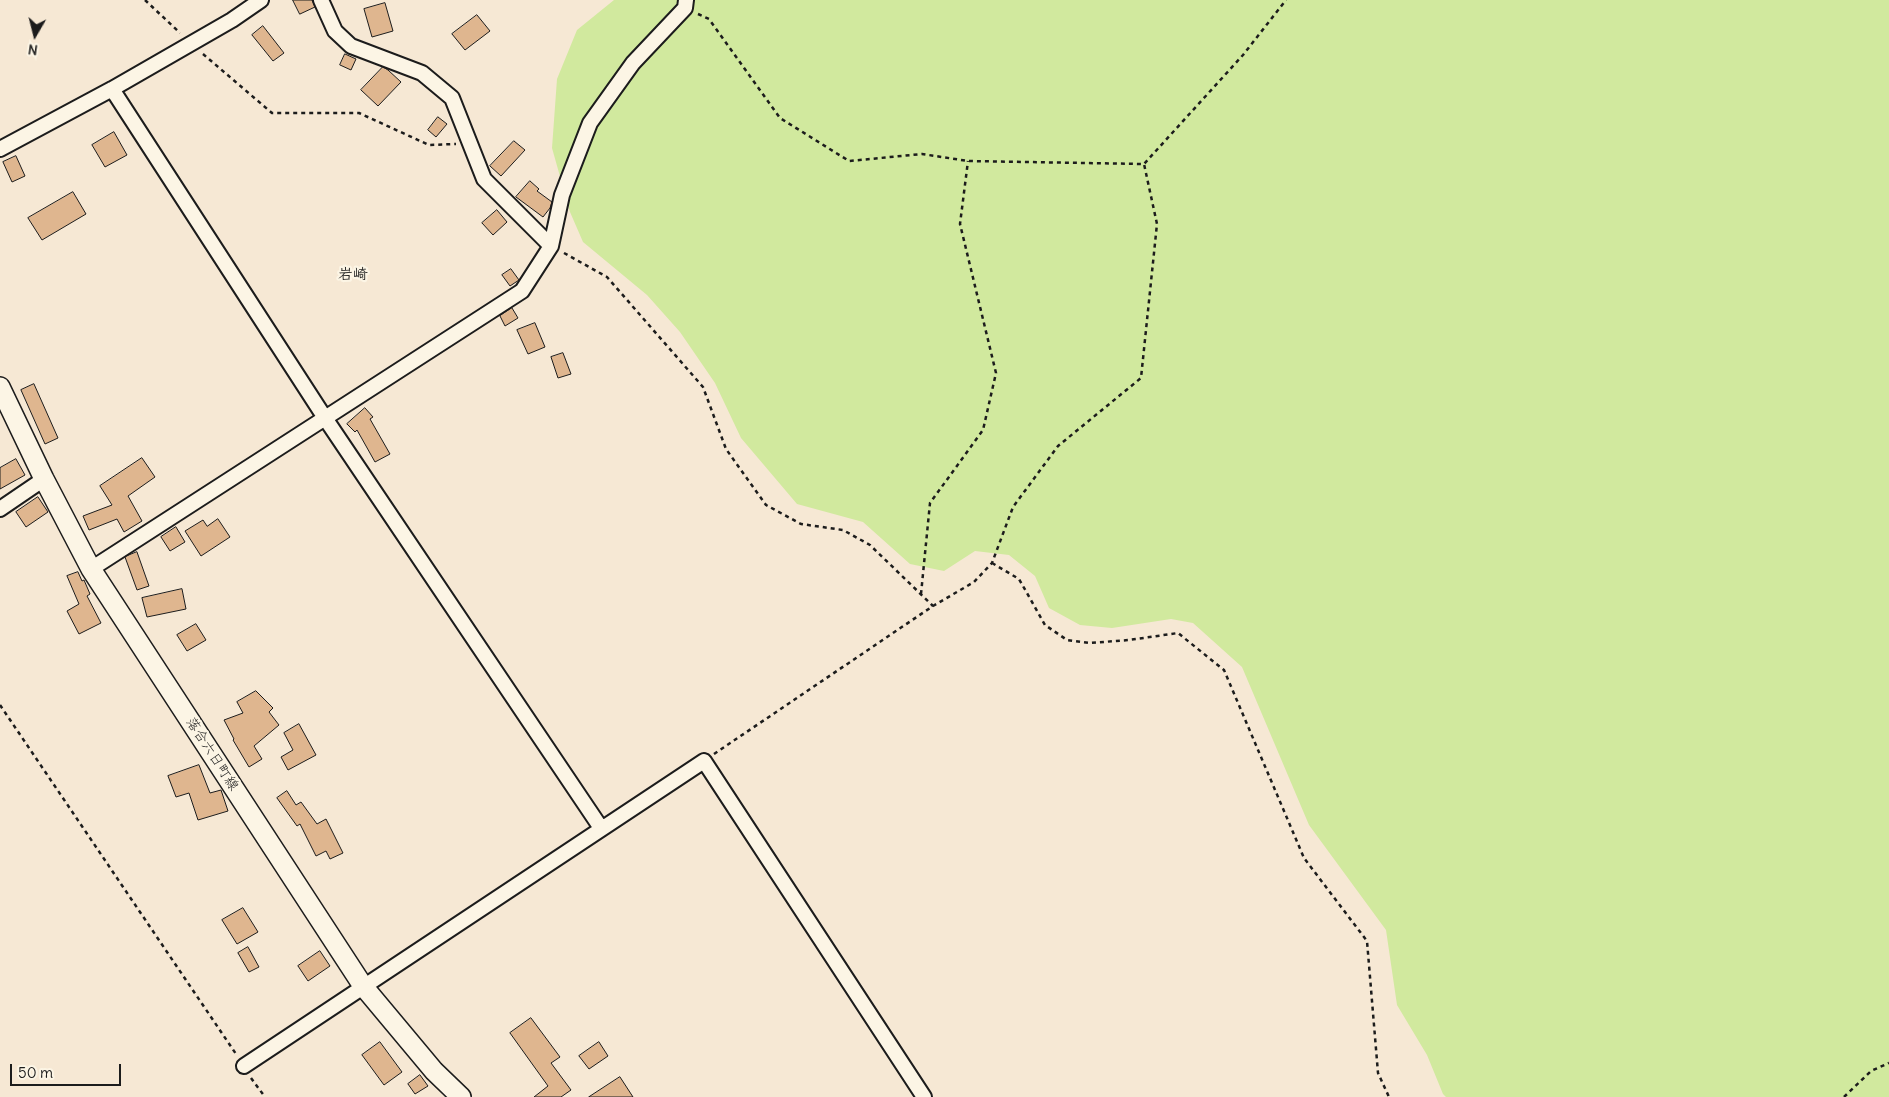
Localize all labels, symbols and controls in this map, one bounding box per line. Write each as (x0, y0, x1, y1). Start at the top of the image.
north arrow (10, 10, 60, 60)
text: N (27, 40, 39, 59)
district label: 岩崎 (338, 266, 368, 284)
street label: 落合六日町線 (182, 714, 242, 794)
scale bar (12, 1054, 124, 1086)
text: 50 m (18, 1063, 53, 1082)

